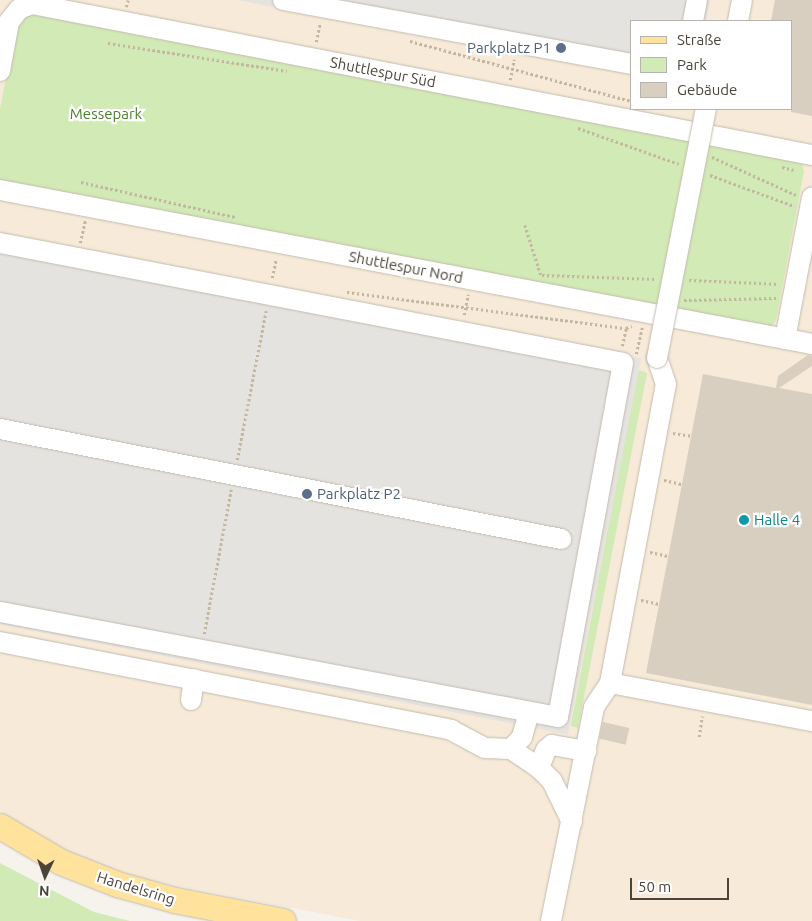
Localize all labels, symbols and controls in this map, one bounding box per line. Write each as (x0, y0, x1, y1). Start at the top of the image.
legend (630, 20, 792, 110)
text: Straße (677, 31, 721, 48)
place label: Parkplatz P1 (467, 39, 551, 57)
marker: Parkplatz P1 (555, 42, 567, 54)
street label: Shuttlespur Süd (329, 53, 437, 91)
text: Park (677, 56, 707, 73)
text: Gebäude (677, 81, 737, 98)
park label: Messepark (70, 105, 142, 123)
street label: Shuttlespur Nord (347, 247, 465, 287)
place label: Parkplatz P2 (317, 485, 401, 503)
marker: Parkplatz P2 (301, 488, 313, 500)
place label: Halle 4 (754, 511, 800, 529)
marker: Halle 4 (738, 514, 750, 526)
north arrow (20, 851, 70, 901)
street label: Handelsring (95, 868, 177, 908)
scale bar (632, 868, 731, 900)
text: 50 m (638, 878, 671, 895)
text: N (39, 883, 50, 899)

